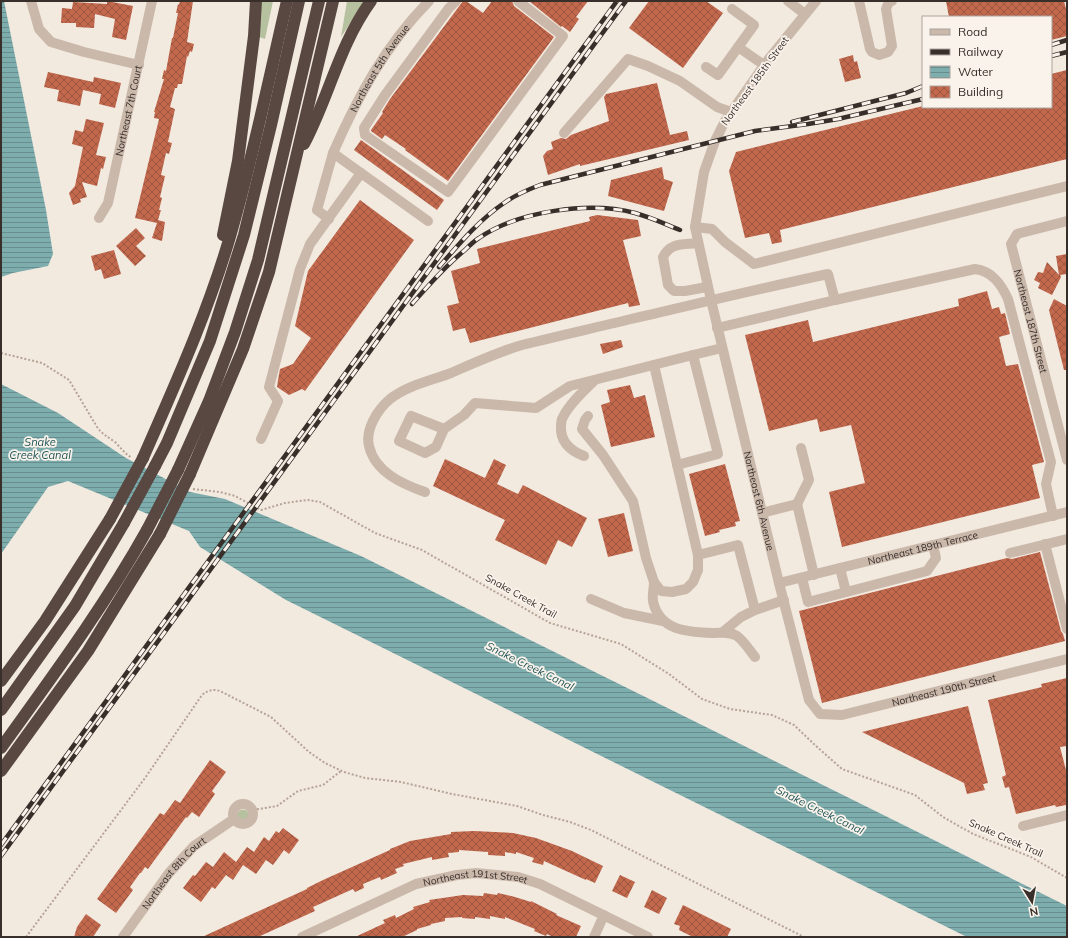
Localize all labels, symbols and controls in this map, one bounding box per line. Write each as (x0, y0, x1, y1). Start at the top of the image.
legend (922, 16, 1052, 108)
street label: Northeast 5th Avenue (347, 21, 412, 114)
text: Road (958, 24, 987, 39)
street label: Northeast 185th Street (718, 34, 792, 128)
text: Railway (958, 44, 1004, 59)
street label: Northeast 7th Court (112, 64, 144, 157)
text: Water (958, 64, 994, 79)
text: Building (958, 84, 1003, 99)
street label: Northeast 187th Street (1011, 268, 1051, 375)
water label: Snake Creek Canal (9, 435, 71, 462)
street label: Northeast 6th Avenue (741, 450, 777, 552)
street label: Northeast 189th Terrace (866, 528, 979, 567)
street label: Snake Creek Trail (483, 571, 559, 621)
water label: Snake Creek Canal (484, 639, 576, 693)
street label: Northeast 190th Street (890, 670, 998, 709)
water label: Snake Creek Canal (774, 783, 866, 837)
street label: Snake Creek Trail (967, 816, 1045, 860)
street label: Northeast 8th Court (139, 833, 208, 912)
street label: Northeast 191st Street (422, 866, 530, 889)
north arrow (1012, 882, 1052, 922)
text: N (1028, 904, 1039, 919)

